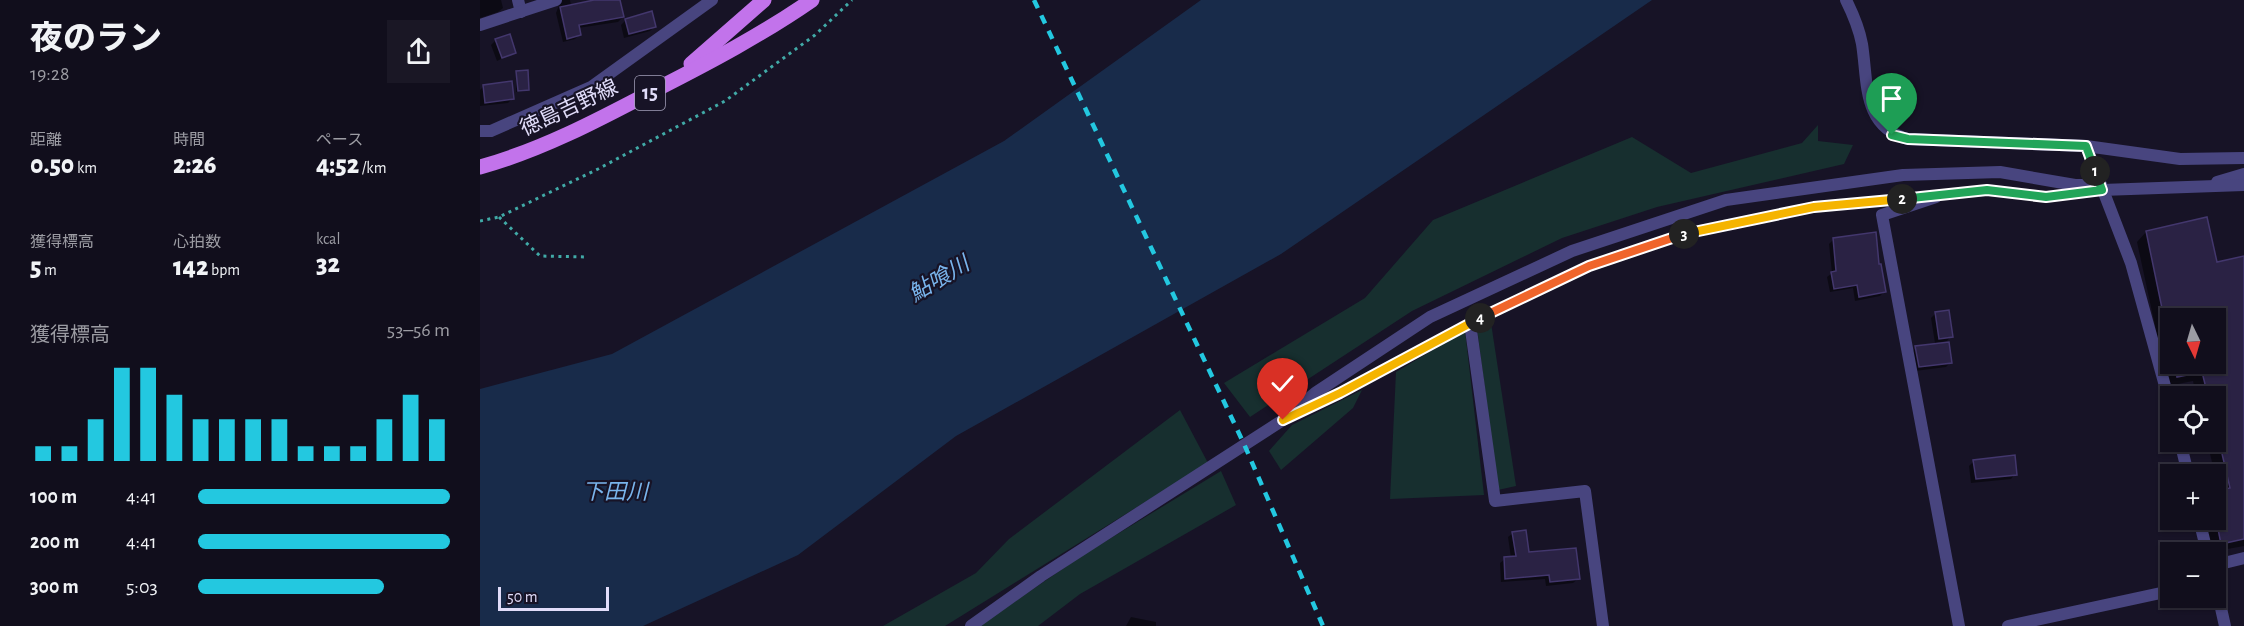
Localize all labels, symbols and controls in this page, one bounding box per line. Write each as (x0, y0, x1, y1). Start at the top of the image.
button: share (387, 20, 450, 83)
text: 夜のラン (30, 23, 162, 56)
text: 19:28 (30, 64, 69, 84)
pin (1866, 73, 1917, 135)
street label: 徳島吉野線 (517, 75, 621, 140)
road number: 15 (635, 76, 665, 110)
icon: arrive (1875, 82, 1908, 115)
text: 距離 (30, 132, 62, 148)
text: 時間 (173, 132, 205, 148)
text: ペース (316, 132, 363, 148)
text: 0.50 (30, 152, 74, 178)
text: 2:26 (173, 152, 217, 178)
text: 4:52 (316, 152, 359, 178)
pin: 1 (2080, 156, 2110, 186)
text: km (74, 160, 97, 176)
text: /km (359, 160, 386, 176)
text: 1 (2092, 163, 2098, 179)
pin: 2 (1887, 184, 1917, 214)
text: 2 (1898, 191, 1906, 207)
pin: 3 (1669, 219, 1699, 249)
text: 3 (1681, 226, 1687, 242)
text: kcal (316, 231, 340, 247)
text: 獲得標高 (30, 234, 94, 250)
text: 心拍数 (173, 234, 221, 250)
text: 32 (316, 251, 340, 277)
water label: 鮎喰川 (905, 251, 975, 305)
text: 5 (30, 254, 41, 280)
text: 142 (173, 254, 208, 280)
text: m (41, 262, 57, 278)
text: bpm (208, 262, 240, 278)
pin: 4 (1465, 303, 1495, 333)
north arrow (2160, 308, 2226, 374)
map controls (2160, 308, 2226, 608)
text: 4 (1476, 310, 1484, 326)
text: 53–56 m (387, 320, 450, 340)
text: 獲得標高 (30, 325, 110, 345)
pin (1257, 358, 1308, 420)
icon: check (1266, 367, 1299, 400)
button: locate (2160, 386, 2226, 452)
button: + (2160, 464, 2226, 530)
water label: 下田川 (582, 481, 650, 503)
text: 100 m (30, 487, 77, 507)
text: 4:41 (126, 487, 157, 507)
text: 200 m (30, 532, 79, 552)
text: 4:41 (126, 532, 157, 552)
button: − (2160, 542, 2226, 608)
text: 300 m (30, 577, 79, 597)
text: 5:03 (126, 577, 158, 597)
scale bar (498, 584, 609, 612)
text: 50 m (507, 589, 538, 605)

